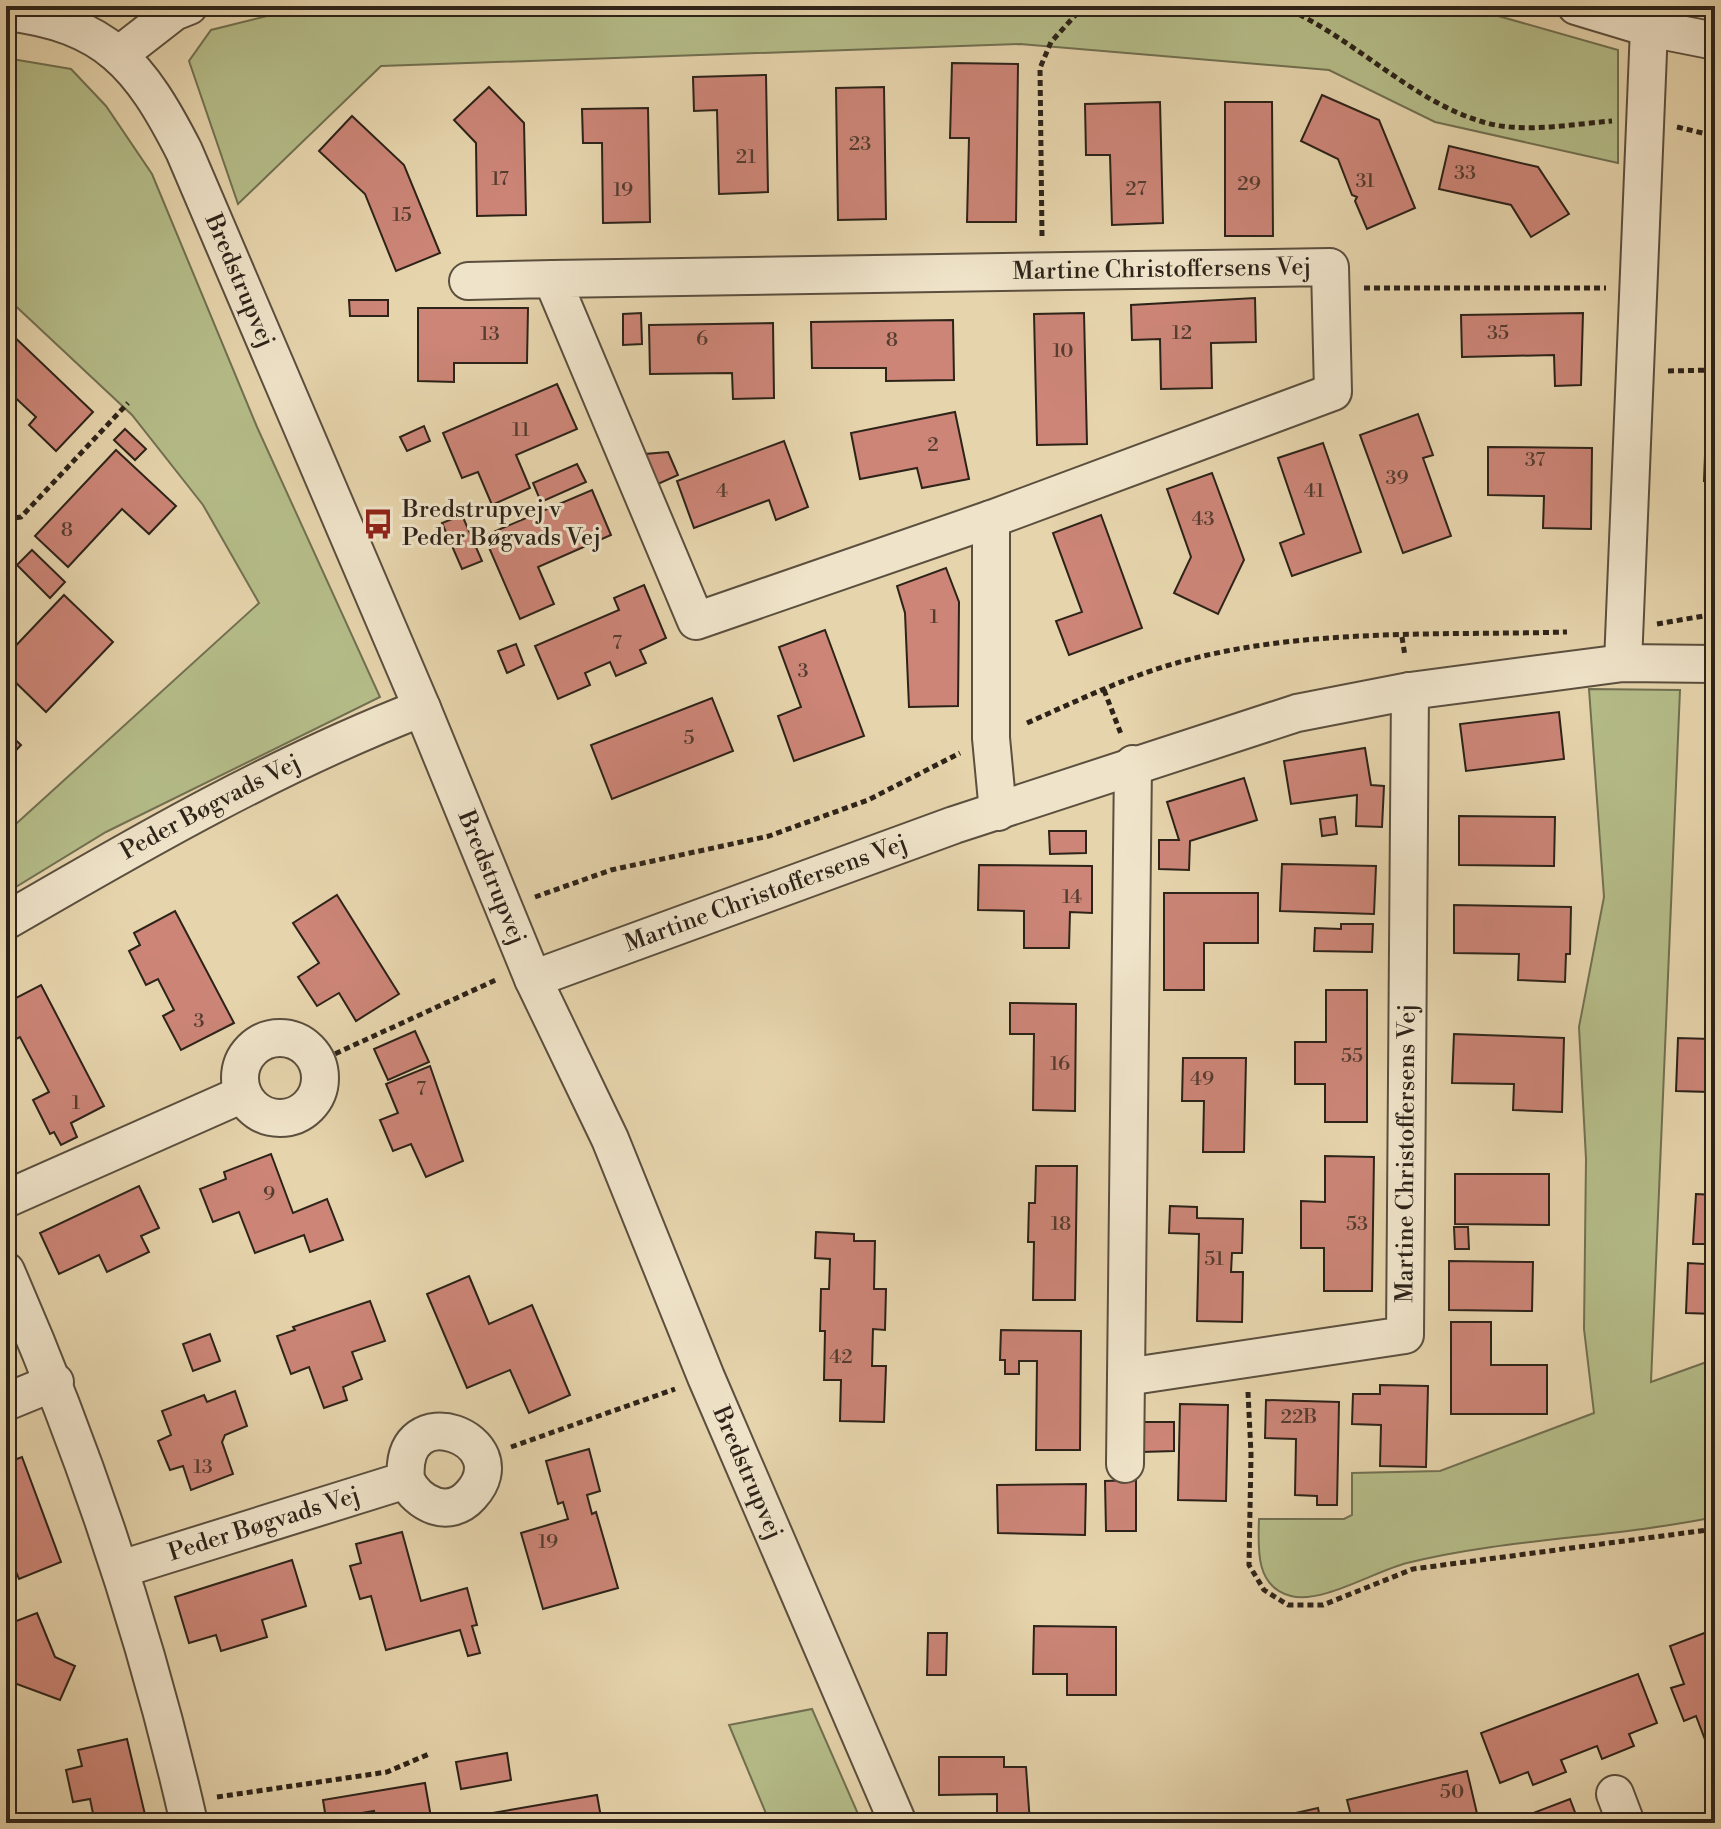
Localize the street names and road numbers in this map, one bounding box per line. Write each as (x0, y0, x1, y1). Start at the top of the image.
street label: Bredstrupvej (197, 208, 281, 352)
street label: Martine Christoffersens Vej (1012, 252, 1312, 287)
street label: Peder Bøgvads Vej (115, 748, 305, 867)
street label: Bredstrupvej (450, 805, 532, 949)
street label: Martine Christoffersens Vej (620, 828, 911, 959)
street label: Martine Christoffersens Vej (1390, 1004, 1423, 1303)
street label: Bredstrupvej (705, 1401, 789, 1544)
street label: Peder Bøgvads Vej (165, 1480, 364, 1568)

